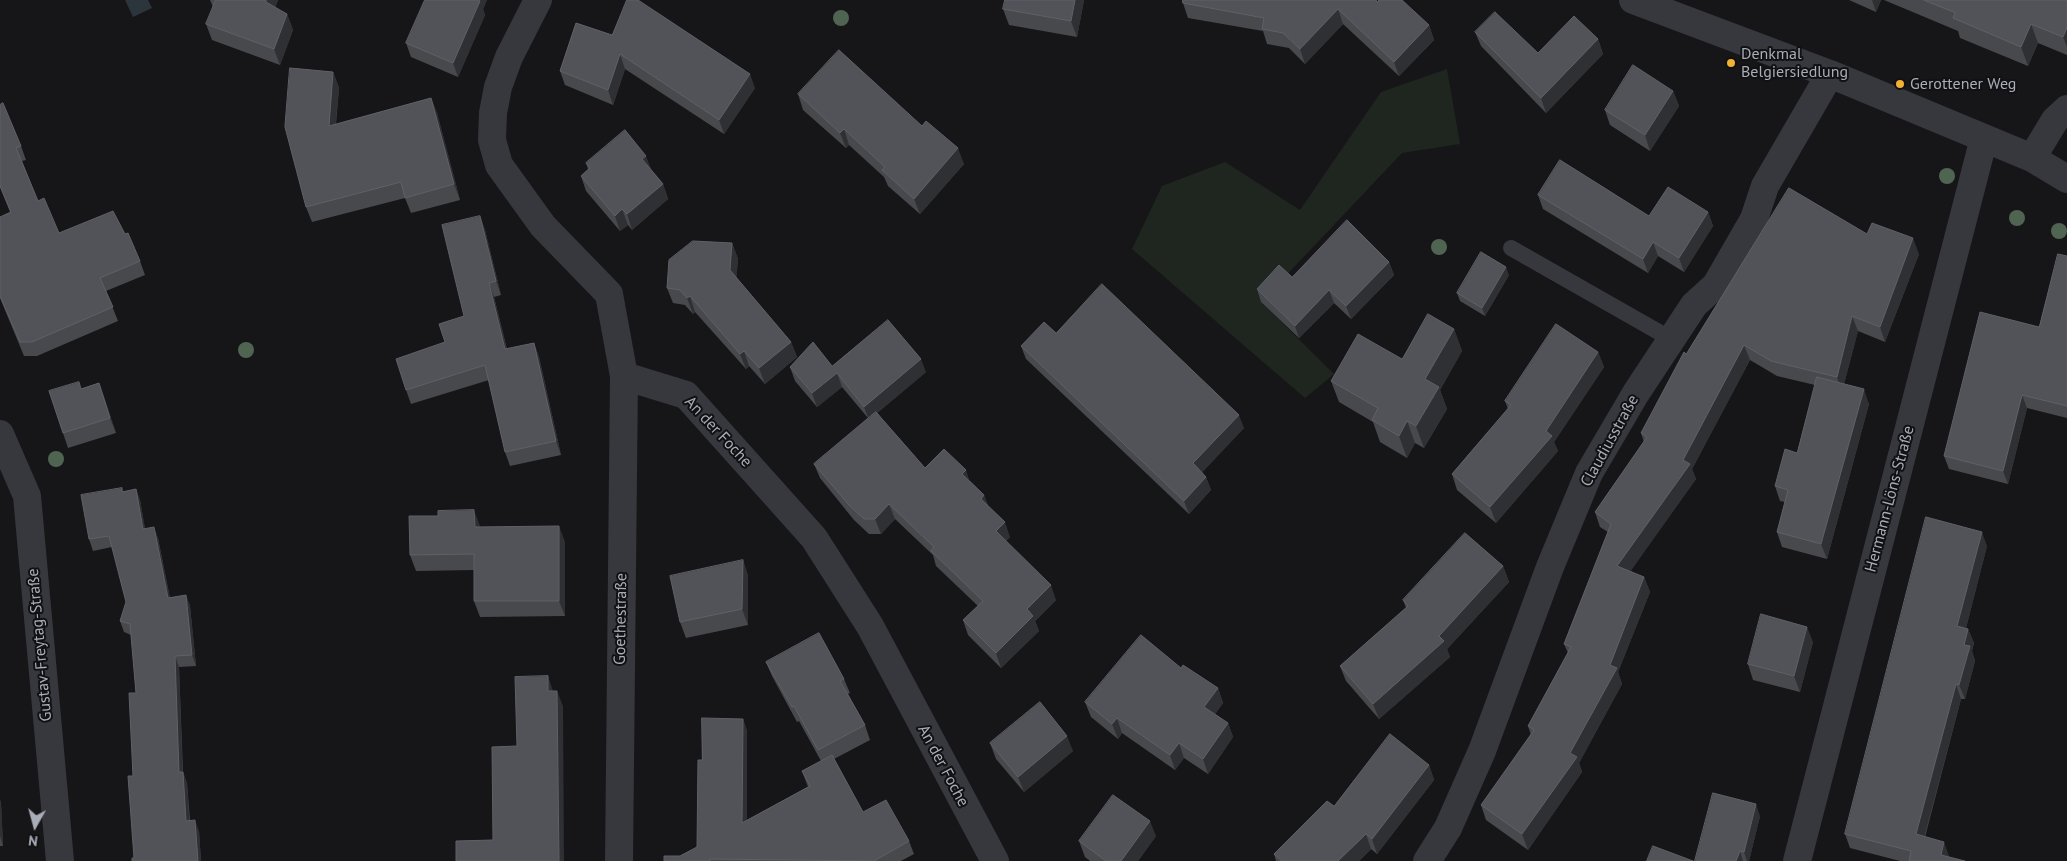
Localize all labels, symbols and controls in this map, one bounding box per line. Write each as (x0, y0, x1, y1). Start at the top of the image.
place label: Denkmal Belgiersiedlung (1741, 44, 1848, 82)
marker: Denkmal Belgiersiedlung (1725, 57, 1737, 69)
place label: Gerottener Weg (1910, 74, 2016, 94)
marker: Gerottener Weg (1894, 78, 1906, 90)
street label: Claudiusstraße (1577, 392, 1643, 490)
street label: An der Foche (680, 393, 756, 471)
street label: Hermann-Löns-Straße (1861, 424, 1919, 574)
street label: Gustav-Freytag-Straße (24, 568, 56, 722)
street label: Goethestraße (611, 573, 631, 665)
street label: An der Foche (913, 722, 973, 810)
north arrow (10, 801, 60, 851)
text: N (28, 831, 39, 850)

